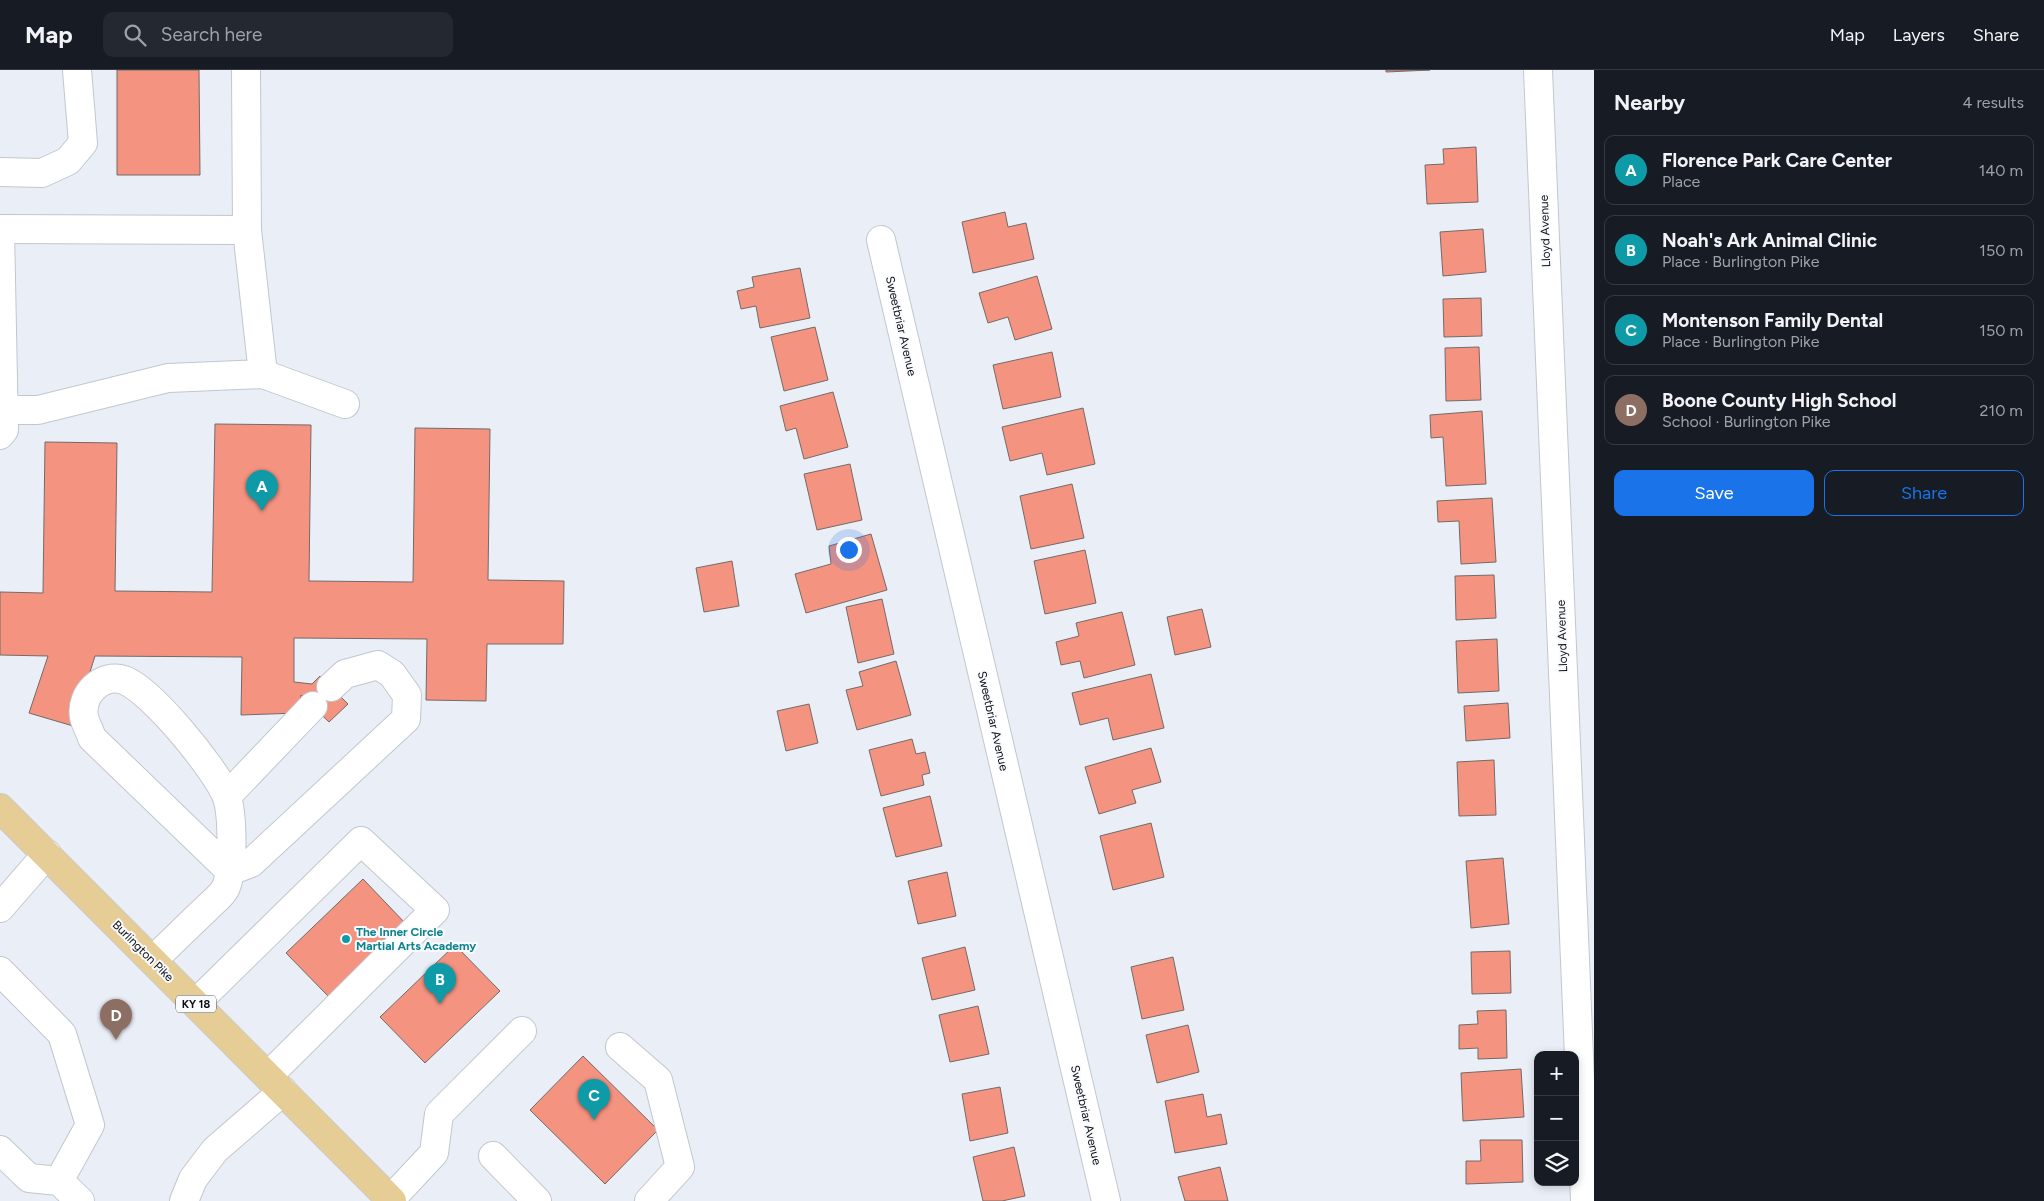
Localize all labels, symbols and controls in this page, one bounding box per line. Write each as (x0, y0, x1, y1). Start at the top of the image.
search box (103, 12, 453, 57)
text: Map (25, 20, 73, 49)
icon: search (121, 21, 149, 49)
text: Search here (161, 23, 262, 46)
text: Map (1830, 24, 1865, 46)
text: Layers (1893, 24, 1945, 46)
text: Share (1973, 24, 2019, 46)
text: Nearby (1614, 90, 1685, 115)
text: 4 results (1963, 93, 2024, 112)
text: Florence Park Care Center (1662, 149, 1892, 172)
text: A (1625, 161, 1637, 180)
text: 140 m (1979, 161, 2023, 180)
text: Place (1662, 172, 1700, 191)
street label: Lloyd Avenue (1537, 194, 1553, 267)
text: Noah's Ark Animal Clinic (1662, 229, 1877, 252)
text: B (1626, 241, 1636, 260)
text: 150 m (1979, 241, 2023, 260)
text: Place · Burlington Pike (1662, 252, 1819, 271)
street label: Sweetbriar Avenue (883, 275, 919, 378)
text: Montenson Family Dental (1662, 309, 1883, 332)
text: C (1625, 321, 1637, 340)
text: 150 m (1979, 321, 2023, 340)
text: Place · Burlington Pike (1662, 332, 1819, 351)
text: Boone County High School (1662, 389, 1897, 412)
text: D (1625, 401, 1637, 420)
text: 210 m (1980, 401, 2023, 420)
text: School · Burlington Pike (1662, 412, 1831, 431)
pin: A (246, 470, 278, 511)
button: Save (1614, 470, 1814, 516)
button: Share (1824, 470, 2024, 516)
your location (836, 537, 862, 563)
street label: Lloyd Avenue (1554, 599, 1570, 672)
street label: Sweetbriar Avenue (975, 670, 1011, 773)
street label: Burlington Pike (110, 918, 177, 985)
place label: The Inner Circle Martial Arts Academy (356, 925, 476, 953)
marker: The Inner Circle Martial Arts Academy (340, 933, 352, 945)
pin: B (424, 963, 456, 1004)
road number: KY 18 (176, 996, 216, 1012)
pin: D (100, 999, 132, 1040)
map controls (1534, 1051, 1579, 1186)
button: + (1534, 1051, 1579, 1096)
street label: Sweetbriar Avenue (1068, 1064, 1104, 1167)
pin: C (578, 1079, 610, 1120)
button: − (1534, 1096, 1579, 1141)
button: layers (1534, 1141, 1579, 1186)

